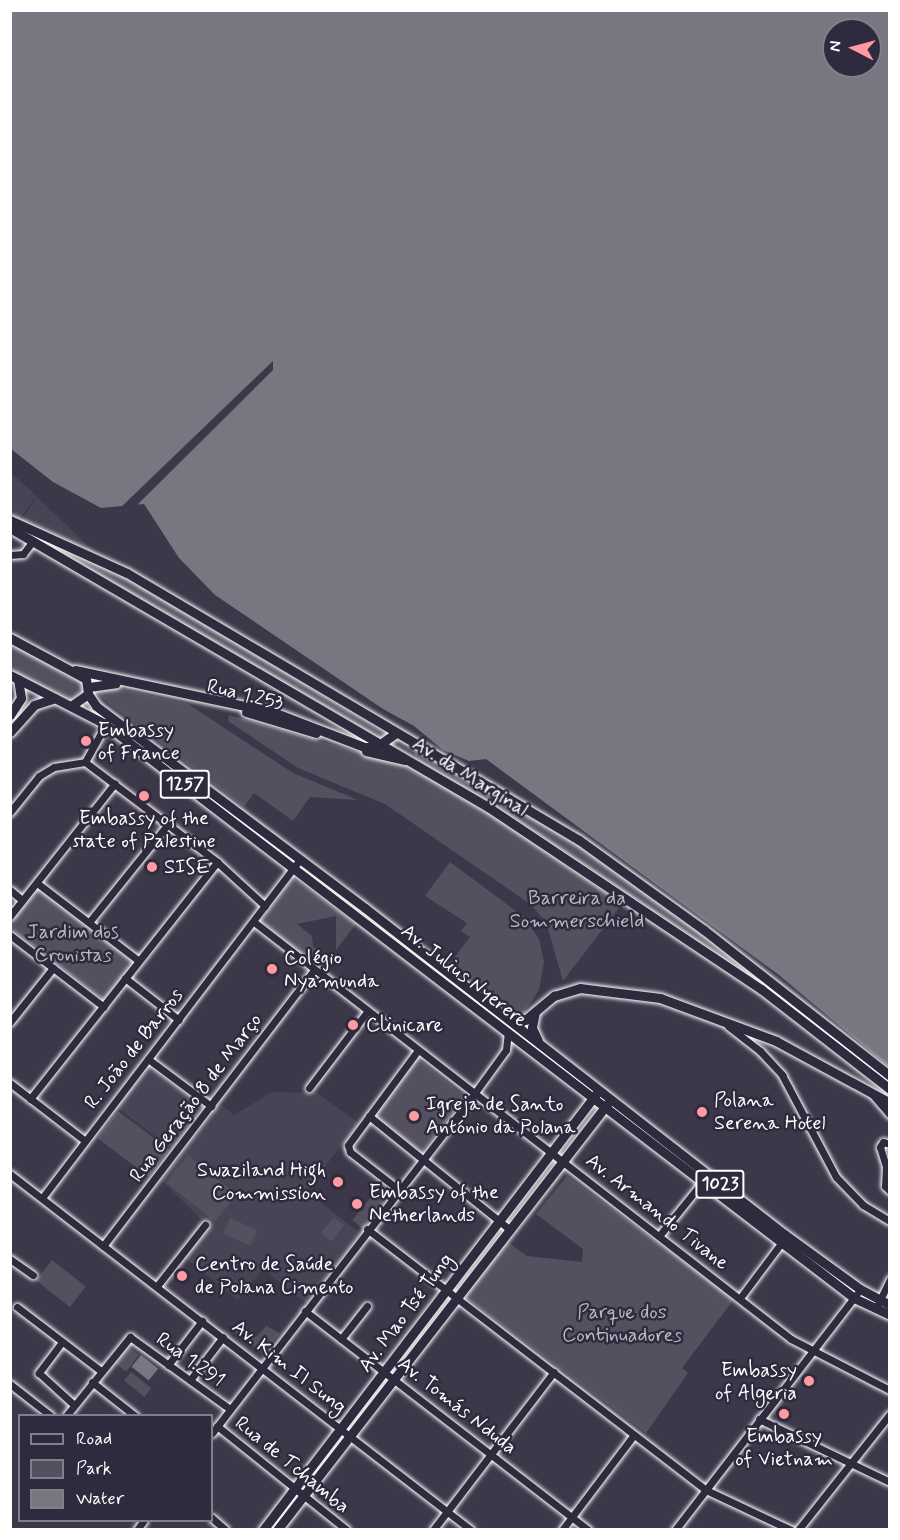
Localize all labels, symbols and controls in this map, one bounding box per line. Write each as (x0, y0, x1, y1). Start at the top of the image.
north arrow (822, 18, 882, 78)
text: N (825, 40, 847, 53)
street label: Rua 1.253 (204, 674, 286, 716)
place label: Embassy of France (98, 718, 182, 765)
street label: Av. da Marginal (407, 732, 533, 822)
marker: Embassy of France (79, 734, 93, 748)
road number: 1257 (160, 769, 210, 799)
marker: Embassy of the state of Palestine (137, 789, 151, 803)
place label: Embassy of the state of Palestine (71, 806, 217, 853)
place label: SISE (164, 855, 210, 879)
marker: SISE (145, 860, 159, 874)
park label: Barreira da Sommerschield (510, 887, 644, 934)
street label: Av. Julius Nyerere (395, 919, 533, 1033)
park label: Jardim dos Cronistas (27, 920, 119, 967)
place label: Colégio Nyamunda (284, 946, 379, 993)
marker: Colégio Nyamunda (265, 962, 279, 976)
street label: R. João de Barros (80, 984, 188, 1114)
street label: Rua Geração 8 de Março (125, 1010, 267, 1186)
place label: Clinicare (366, 1013, 443, 1037)
marker: Clinicare (344, 1016, 362, 1034)
place label: Polana Serena Hotel (714, 1088, 825, 1135)
place label: Igreja de Santo António da Polana (426, 1092, 577, 1139)
marker: Polana Serena Hotel (695, 1105, 709, 1119)
marker: Igreja de Santo António da Polana (407, 1109, 421, 1123)
street label: Av. Armando Tivane (580, 1148, 734, 1276)
place label: Swaziland High Commission (197, 1158, 326, 1205)
road number: 1023 (694, 1169, 746, 1199)
marker: Swaziland High Commission (331, 1175, 345, 1189)
place label: Embassy of the Netherlands (369, 1180, 500, 1227)
marker: Embassy of the Netherlands (350, 1197, 364, 1211)
street label: Av. Mao Tsé Tung (353, 1249, 459, 1377)
place label: Centro de Saúde de Polana Cimento (195, 1252, 365, 1299)
marker: Centro de Saúde de Polana Cimento (173, 1267, 191, 1285)
park label: Parque dos Continuadores (562, 1300, 682, 1347)
street label: Av. Kim II Sung (225, 1313, 353, 1421)
street label: Rua 1.291 (151, 1327, 229, 1393)
street label: Av. Tomás Nduda (393, 1352, 521, 1460)
place label: Embassy of Algeria (713, 1358, 797, 1405)
marker: Embassy of Algeria (802, 1374, 816, 1388)
marker: Embassy of Vietnam (777, 1407, 791, 1421)
street label: Rua de Tchamba (230, 1412, 354, 1518)
legend (18, 1414, 213, 1522)
place label: Embassy of Vietnam (734, 1424, 834, 1471)
text: Road (76, 1427, 112, 1451)
text: Park (76, 1457, 112, 1481)
text: Water (76, 1487, 124, 1511)

